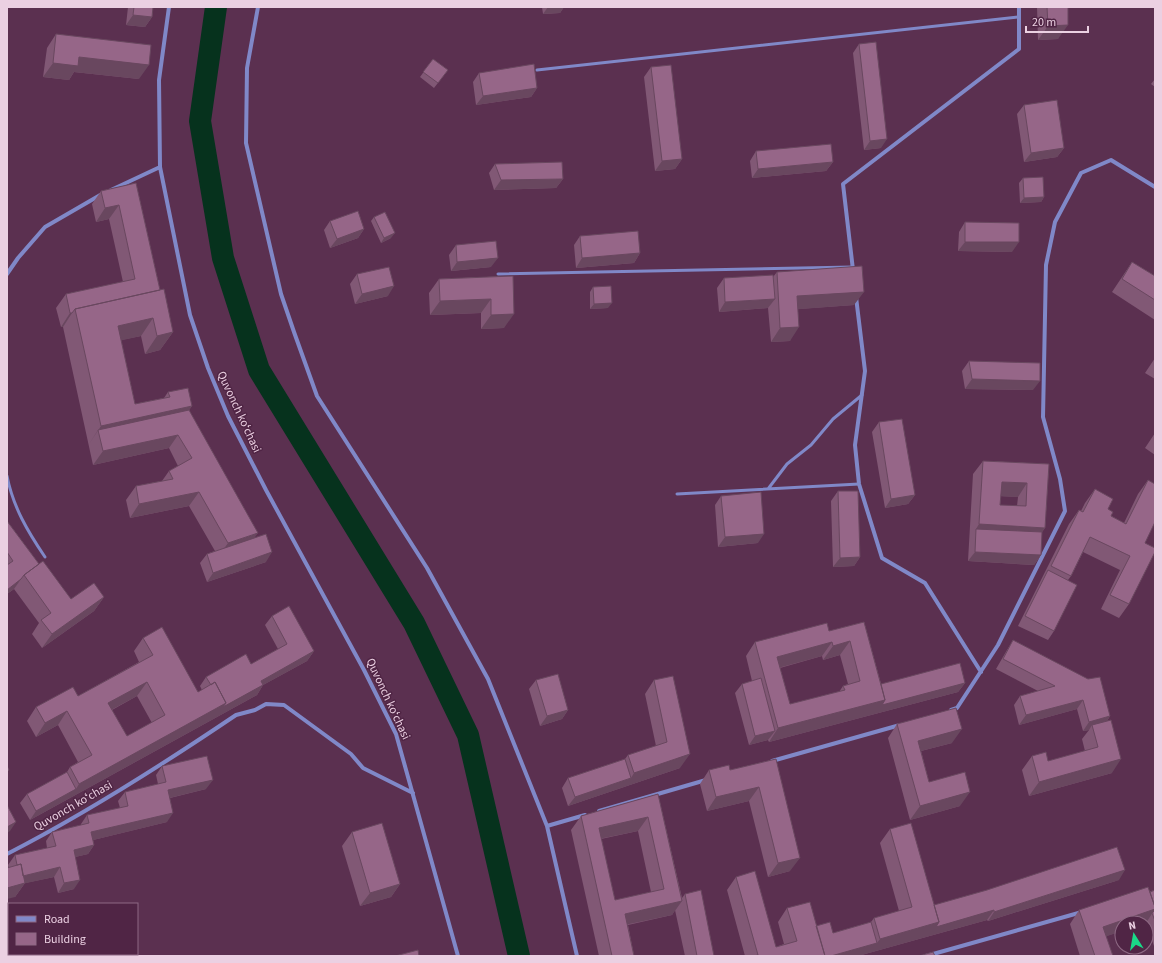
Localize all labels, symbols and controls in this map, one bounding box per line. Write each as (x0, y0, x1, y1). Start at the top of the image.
scale bar (1026, 8, 1088, 34)
text: 20 m (1032, 14, 1056, 31)
street label: Quvonch koʻchasi (213, 368, 265, 456)
street label: Quvonch koʻchasi (362, 655, 414, 743)
street label: Quvonch koʻchasi (31, 777, 116, 835)
legend (8, 903, 138, 955)
text: Road (44, 911, 70, 928)
north arrow (1114, 915, 1154, 955)
text: N (1127, 918, 1137, 934)
text: Building (44, 931, 86, 948)

